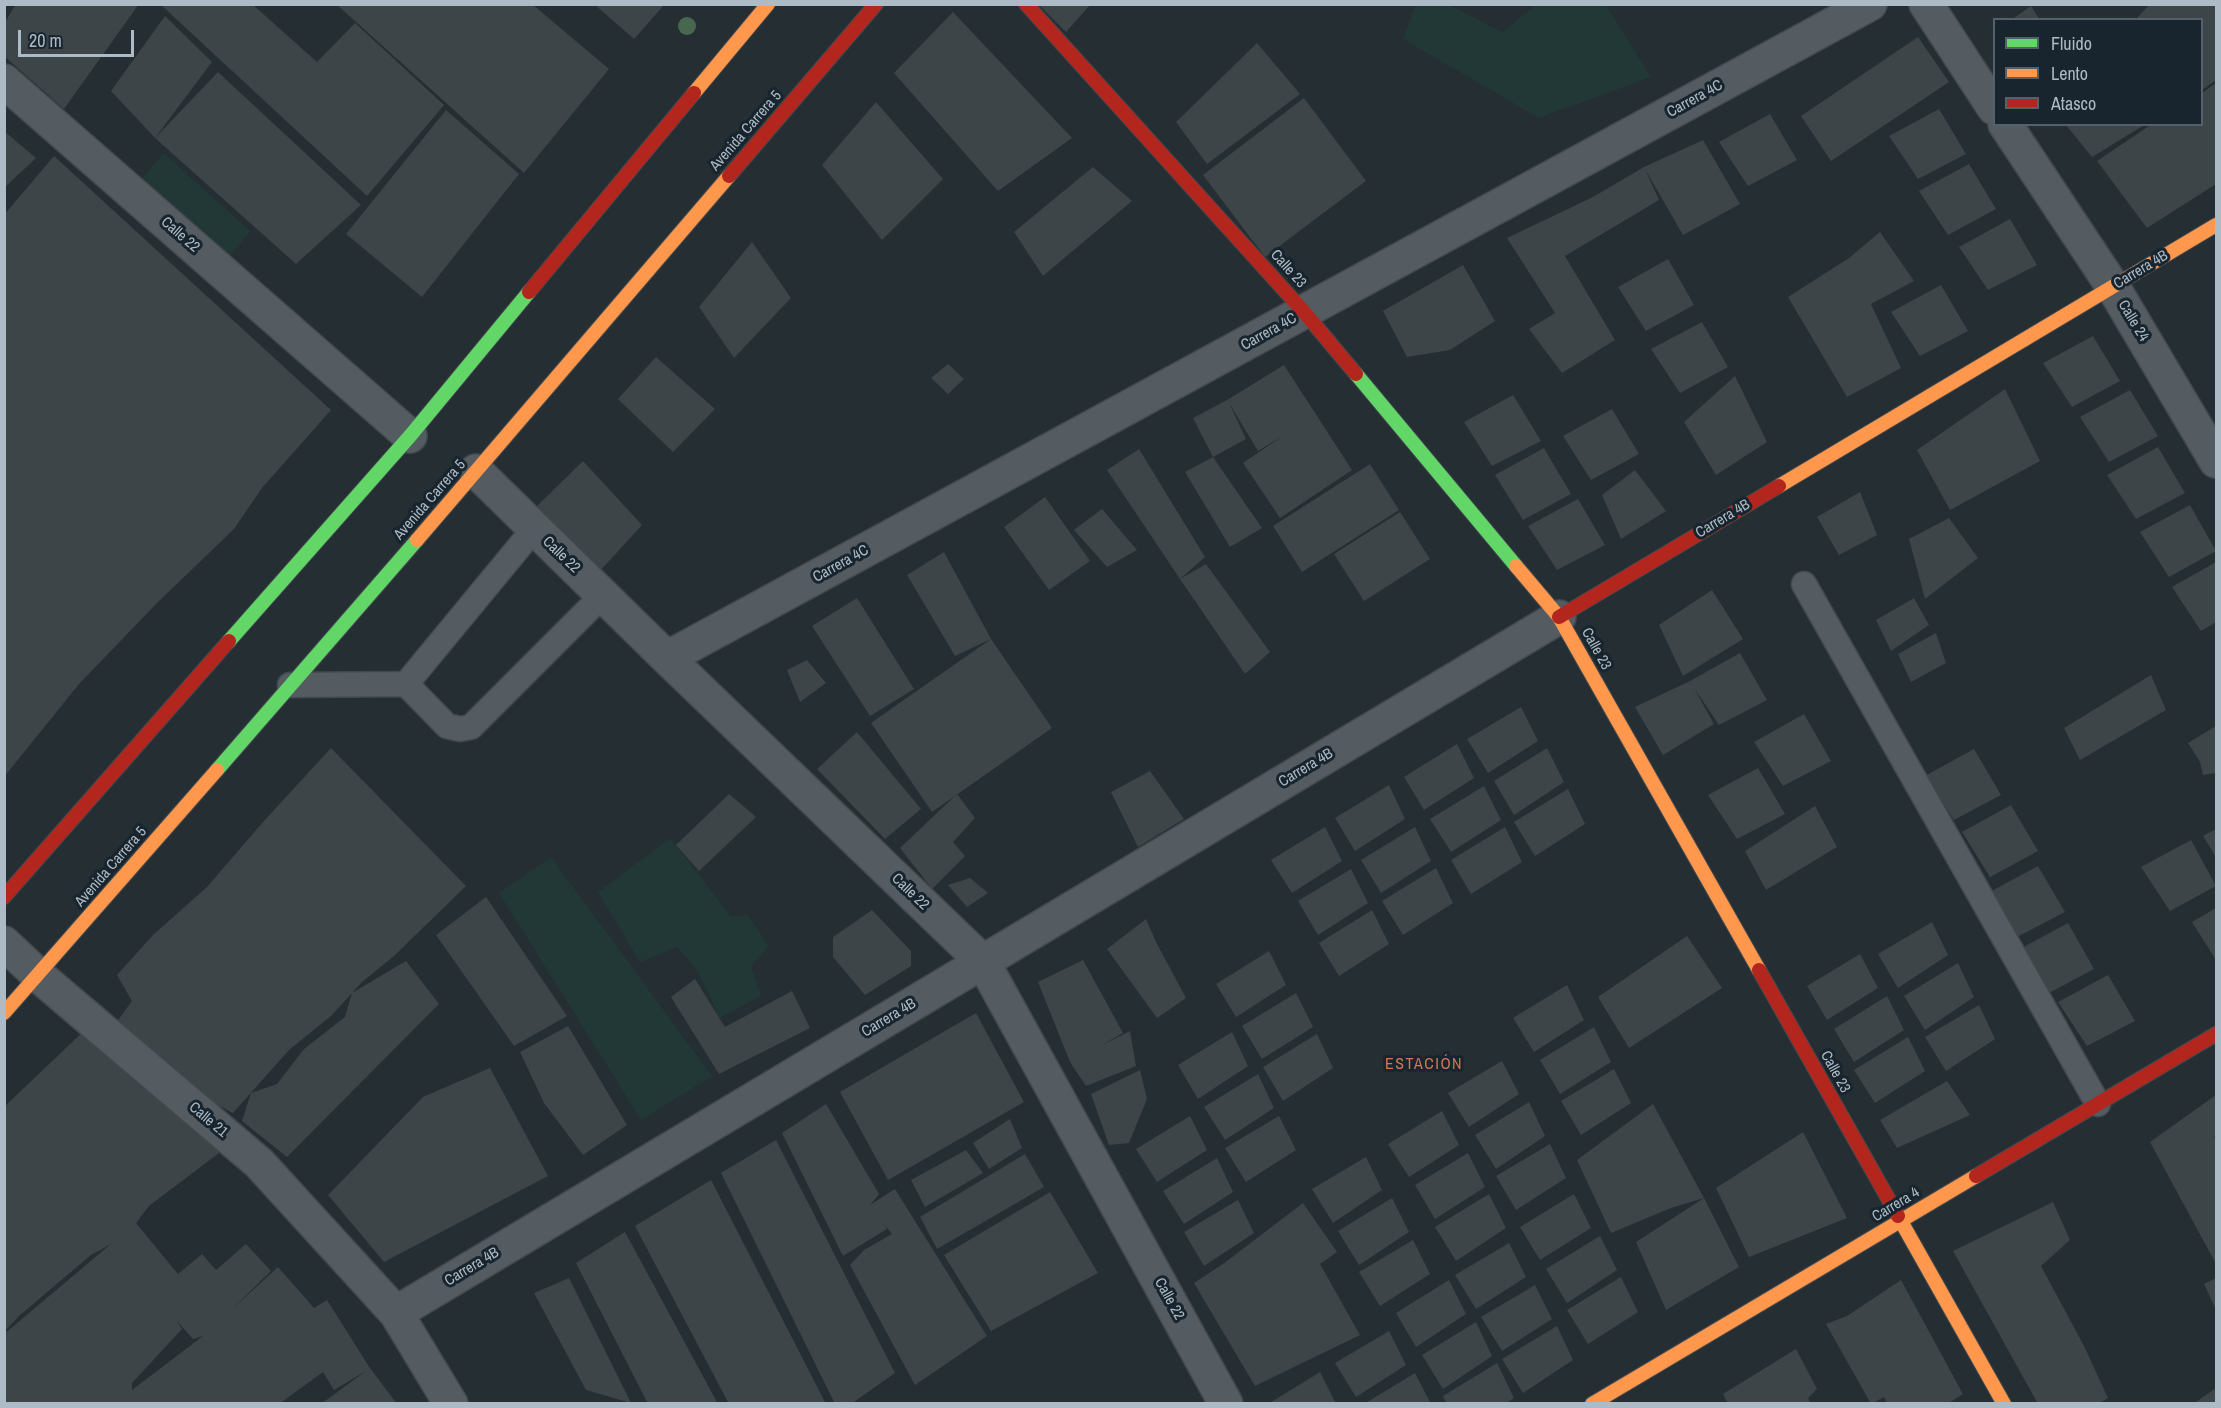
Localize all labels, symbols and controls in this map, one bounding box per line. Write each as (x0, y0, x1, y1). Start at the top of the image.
scale bar (21, 18, 136, 56)
legend (1993, 18, 2203, 126)
text: 20 m (29, 28, 62, 53)
text: Fluido (2051, 31, 2092, 56)
text: Lento (2051, 61, 2088, 86)
street label: Carrera 4C (1664, 76, 1726, 122)
street label: Avenida Carrera 5 (706, 87, 786, 175)
text: Atasco (2051, 91, 2096, 116)
street label: Calle 22 (157, 213, 203, 257)
street label: Calle 23 (1266, 246, 1310, 292)
street label: Carrera 4B (2111, 247, 2171, 293)
street label: Calle 24 (2114, 297, 2152, 345)
street label: Carrera 4C (1238, 309, 1300, 355)
street label: Avenida Carrera 5 (390, 456, 470, 544)
street label: Carrera 4B (1693, 496, 1753, 542)
street label: Calle 22 (539, 533, 583, 577)
street label: Carrera 4C (810, 541, 872, 587)
street label: Calle 23 (1577, 625, 1615, 673)
street label: Carrera 4B (1276, 745, 1336, 791)
street label: Avenida Carrera 5 (71, 823, 151, 911)
street label: Calle 22 (888, 870, 932, 914)
street label: Carrera 4B (859, 995, 919, 1041)
street label: Calle 23 (1816, 1048, 1854, 1096)
district label: ESTACIÓN (1385, 1055, 1463, 1075)
street label: Calle 21 (185, 1099, 231, 1141)
street label: Carrera 4 (1869, 1184, 1923, 1226)
street label: Carrera 4B (442, 1244, 502, 1290)
street label: Calle 22 (1150, 1275, 1188, 1323)

